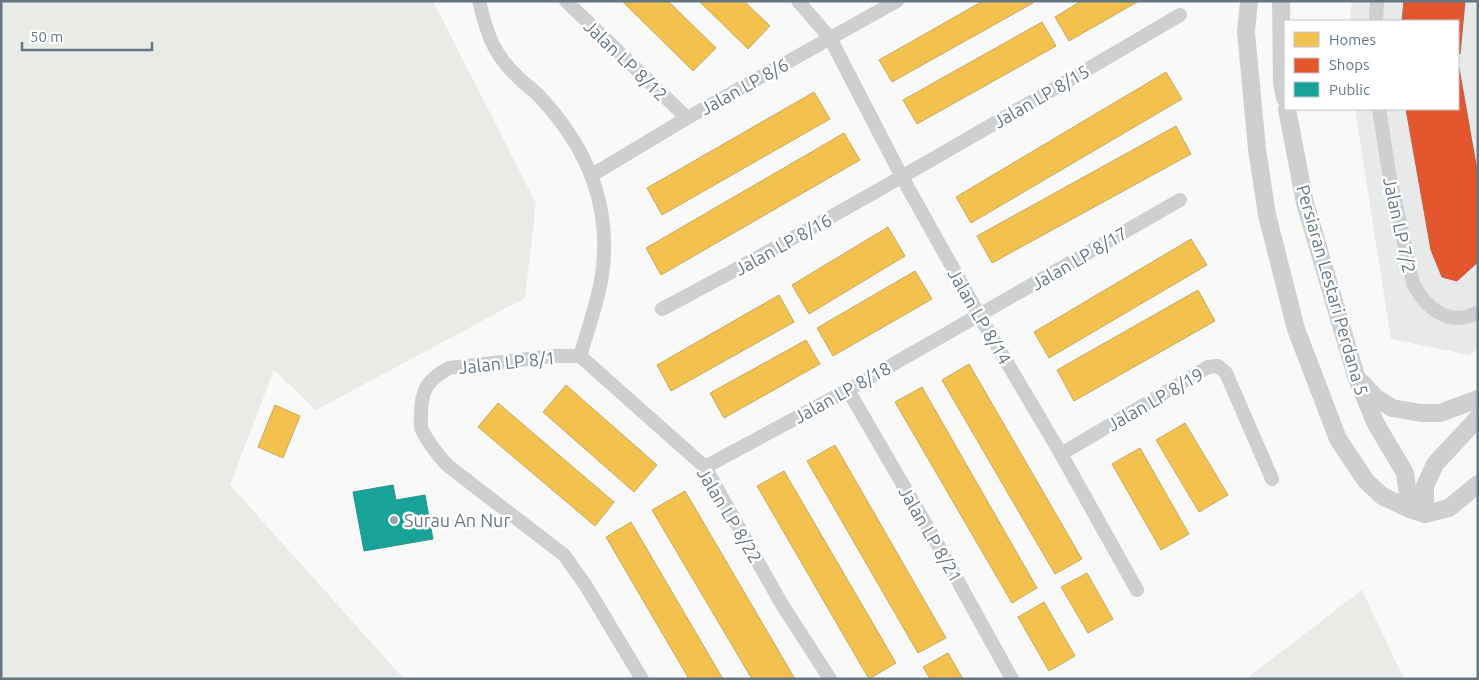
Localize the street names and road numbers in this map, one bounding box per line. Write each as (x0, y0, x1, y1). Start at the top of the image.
street label: Jalan LP 8/12 (580, 15, 672, 105)
street label: Jalan LP 8/6 (697, 54, 791, 118)
street label: Jalan LP 8/15 (989, 60, 1093, 132)
street label: Jalan LP 7/2 (1380, 175, 1420, 275)
street label: Persiaran Lestari Perdana 5 (1293, 182, 1373, 398)
street label: Jalan LP 8/16 (731, 209, 835, 279)
street label: Jalan LP 8/17 (1027, 222, 1131, 294)
street label: Jalan LP 8/14 (944, 264, 1016, 368)
street label: Jalan LP 8/1 (457, 347, 557, 377)
street label: Jalan LP 8/18 (790, 357, 894, 427)
street label: Jalan LP 8/19 (1103, 363, 1207, 435)
street label: Jalan LP 8/22 (694, 464, 766, 566)
street label: Jalan LP 8/21 (895, 482, 967, 586)

